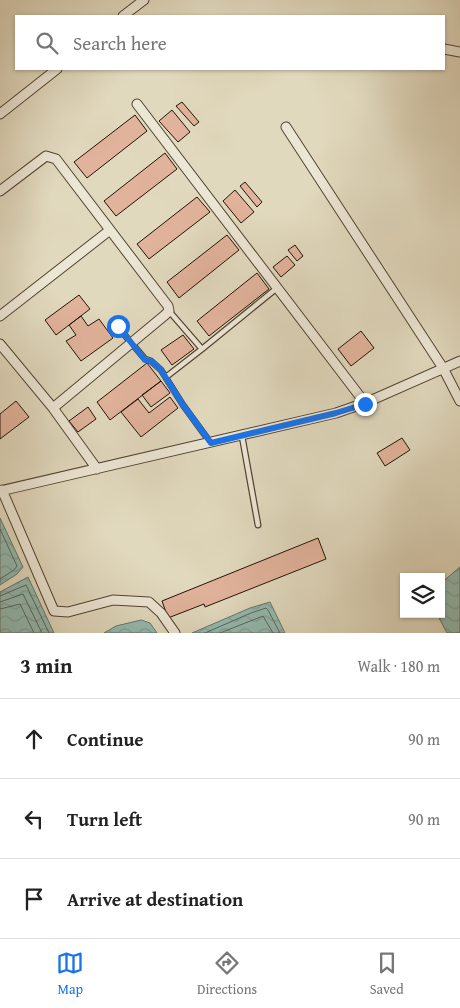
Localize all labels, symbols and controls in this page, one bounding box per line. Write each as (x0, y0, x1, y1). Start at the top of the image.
search box (15, 15, 445, 70)
icon: search (33, 29, 61, 57)
text: Search here (73, 29, 167, 57)
route start (107, 315, 130, 338)
route end (354, 393, 377, 416)
map controls (400, 573, 445, 618)
button: layers (400, 573, 445, 618)
text: 3 min (20, 650, 72, 681)
text: Walk · 180 m (357, 654, 440, 678)
icon: ahead (20, 725, 48, 753)
text: Continue (67, 725, 144, 753)
text: 90 m (408, 727, 440, 751)
icon: left (20, 805, 48, 833)
text: Turn left (67, 805, 142, 833)
text: 90 m (408, 807, 440, 831)
icon: arrive (20, 885, 48, 913)
text: Arrive at destination (67, 885, 243, 913)
tab: Map (56, 949, 84, 999)
tab: Directions (197, 949, 257, 999)
tab: Saved (370, 949, 404, 999)

